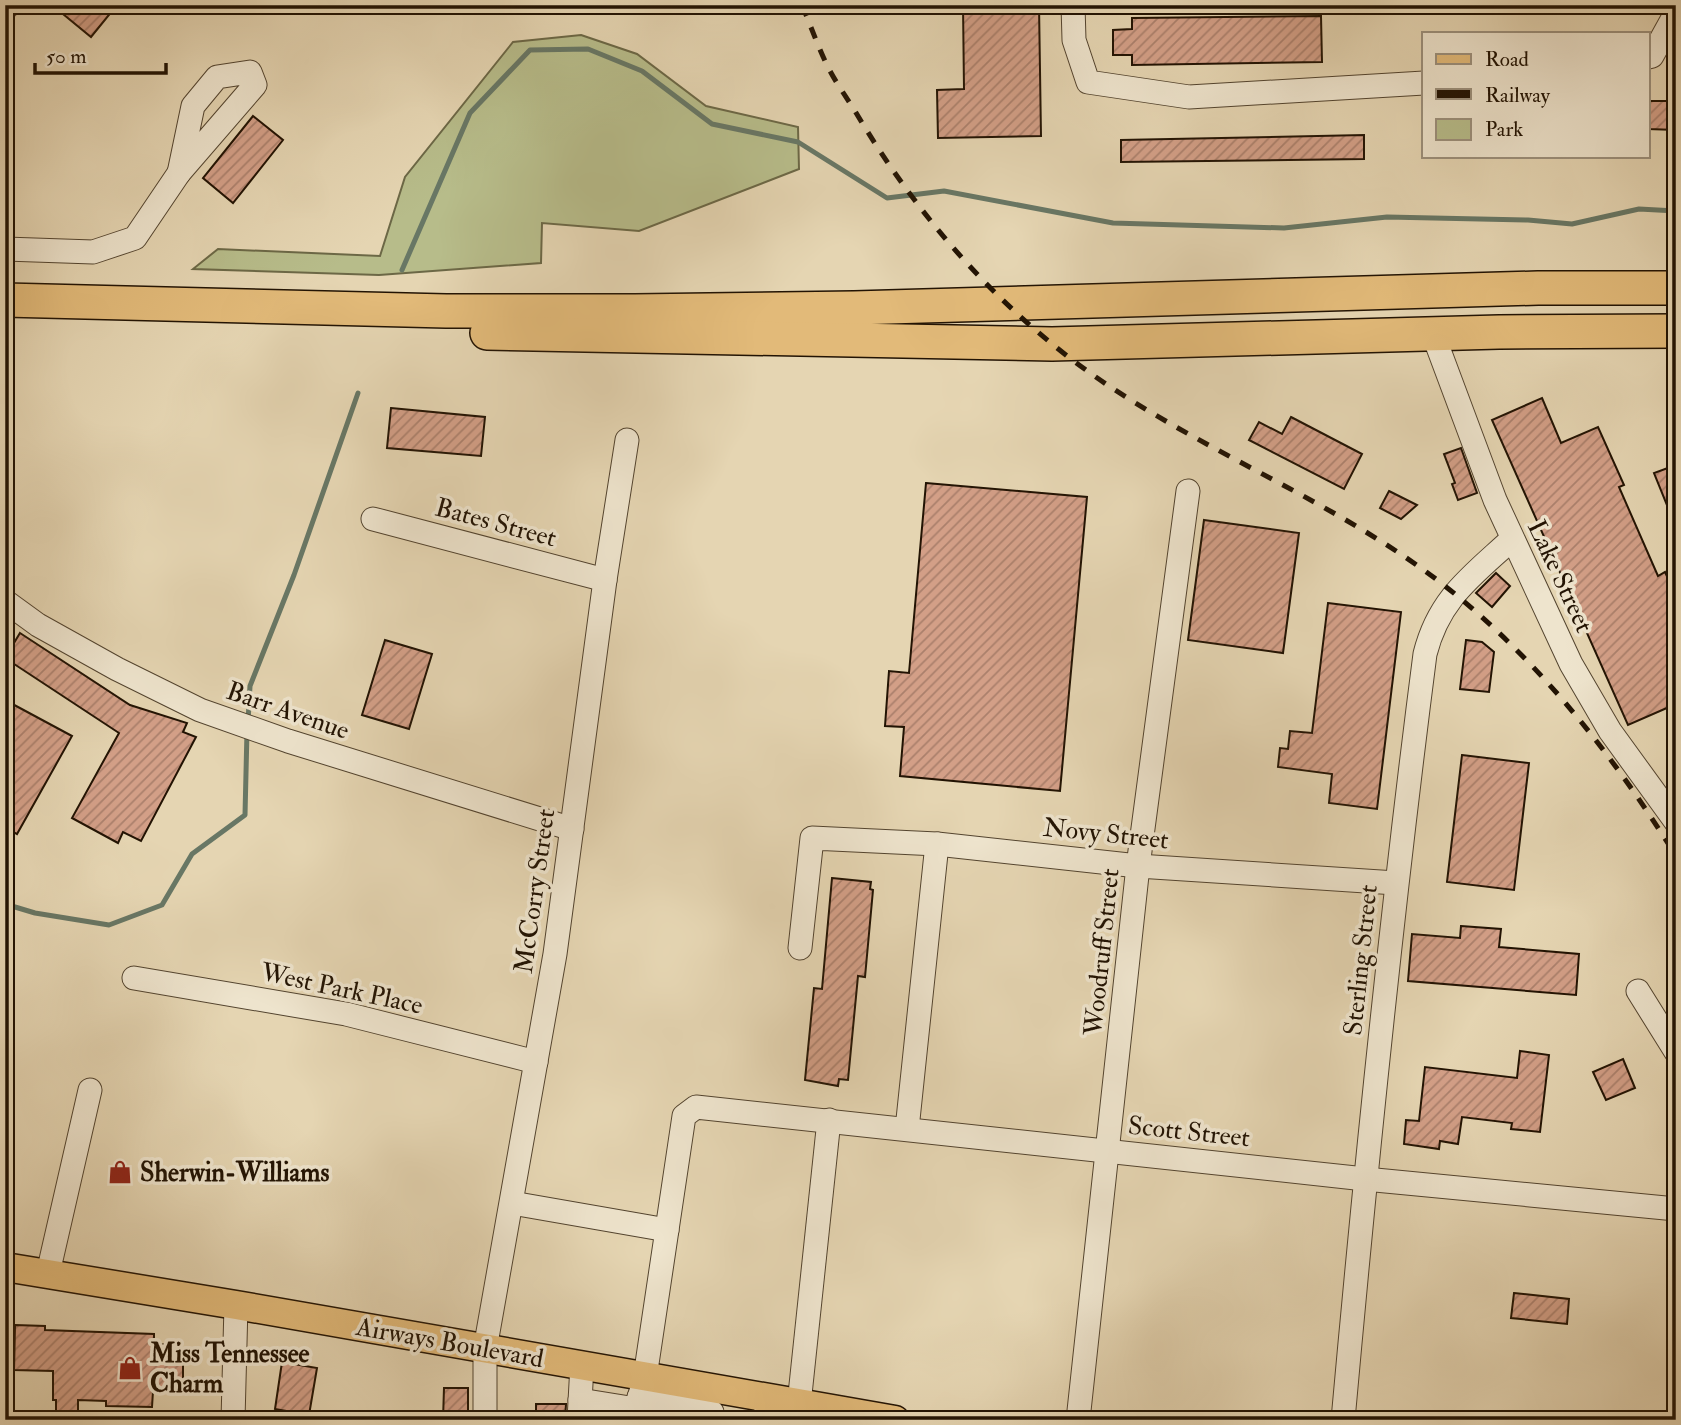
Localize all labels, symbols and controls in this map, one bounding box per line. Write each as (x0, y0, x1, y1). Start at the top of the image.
scale bar (35, 32, 166, 76)
legend (1422, 32, 1650, 158)
text: 50 m (46, 43, 87, 70)
text: Road (1485, 46, 1530, 73)
text: Railway (1485, 82, 1551, 109)
text: Park (1485, 116, 1523, 143)
street label: Bates Street (432, 491, 560, 554)
street label: Lake Street (1520, 515, 1600, 638)
street label: Barr Avenue (222, 675, 353, 747)
street label: McCorry Street (508, 807, 562, 975)
street label: Novy Street (1042, 812, 1170, 856)
street label: Woodruff Street (1077, 867, 1127, 1038)
street label: Sterling Street (1337, 883, 1385, 1037)
street label: West Park Place (257, 956, 426, 1022)
street label: Scott Street (1126, 1110, 1251, 1154)
place label: Sherwin-Williams (140, 1157, 329, 1189)
shop icon: Sherwin-Williams (106, 1158, 134, 1186)
street label: Airways Boulevard (353, 1311, 546, 1375)
place label: Miss Tennessee Charm (149, 1338, 310, 1400)
shop icon: Miss Tennessee Charm (116, 1354, 144, 1382)

